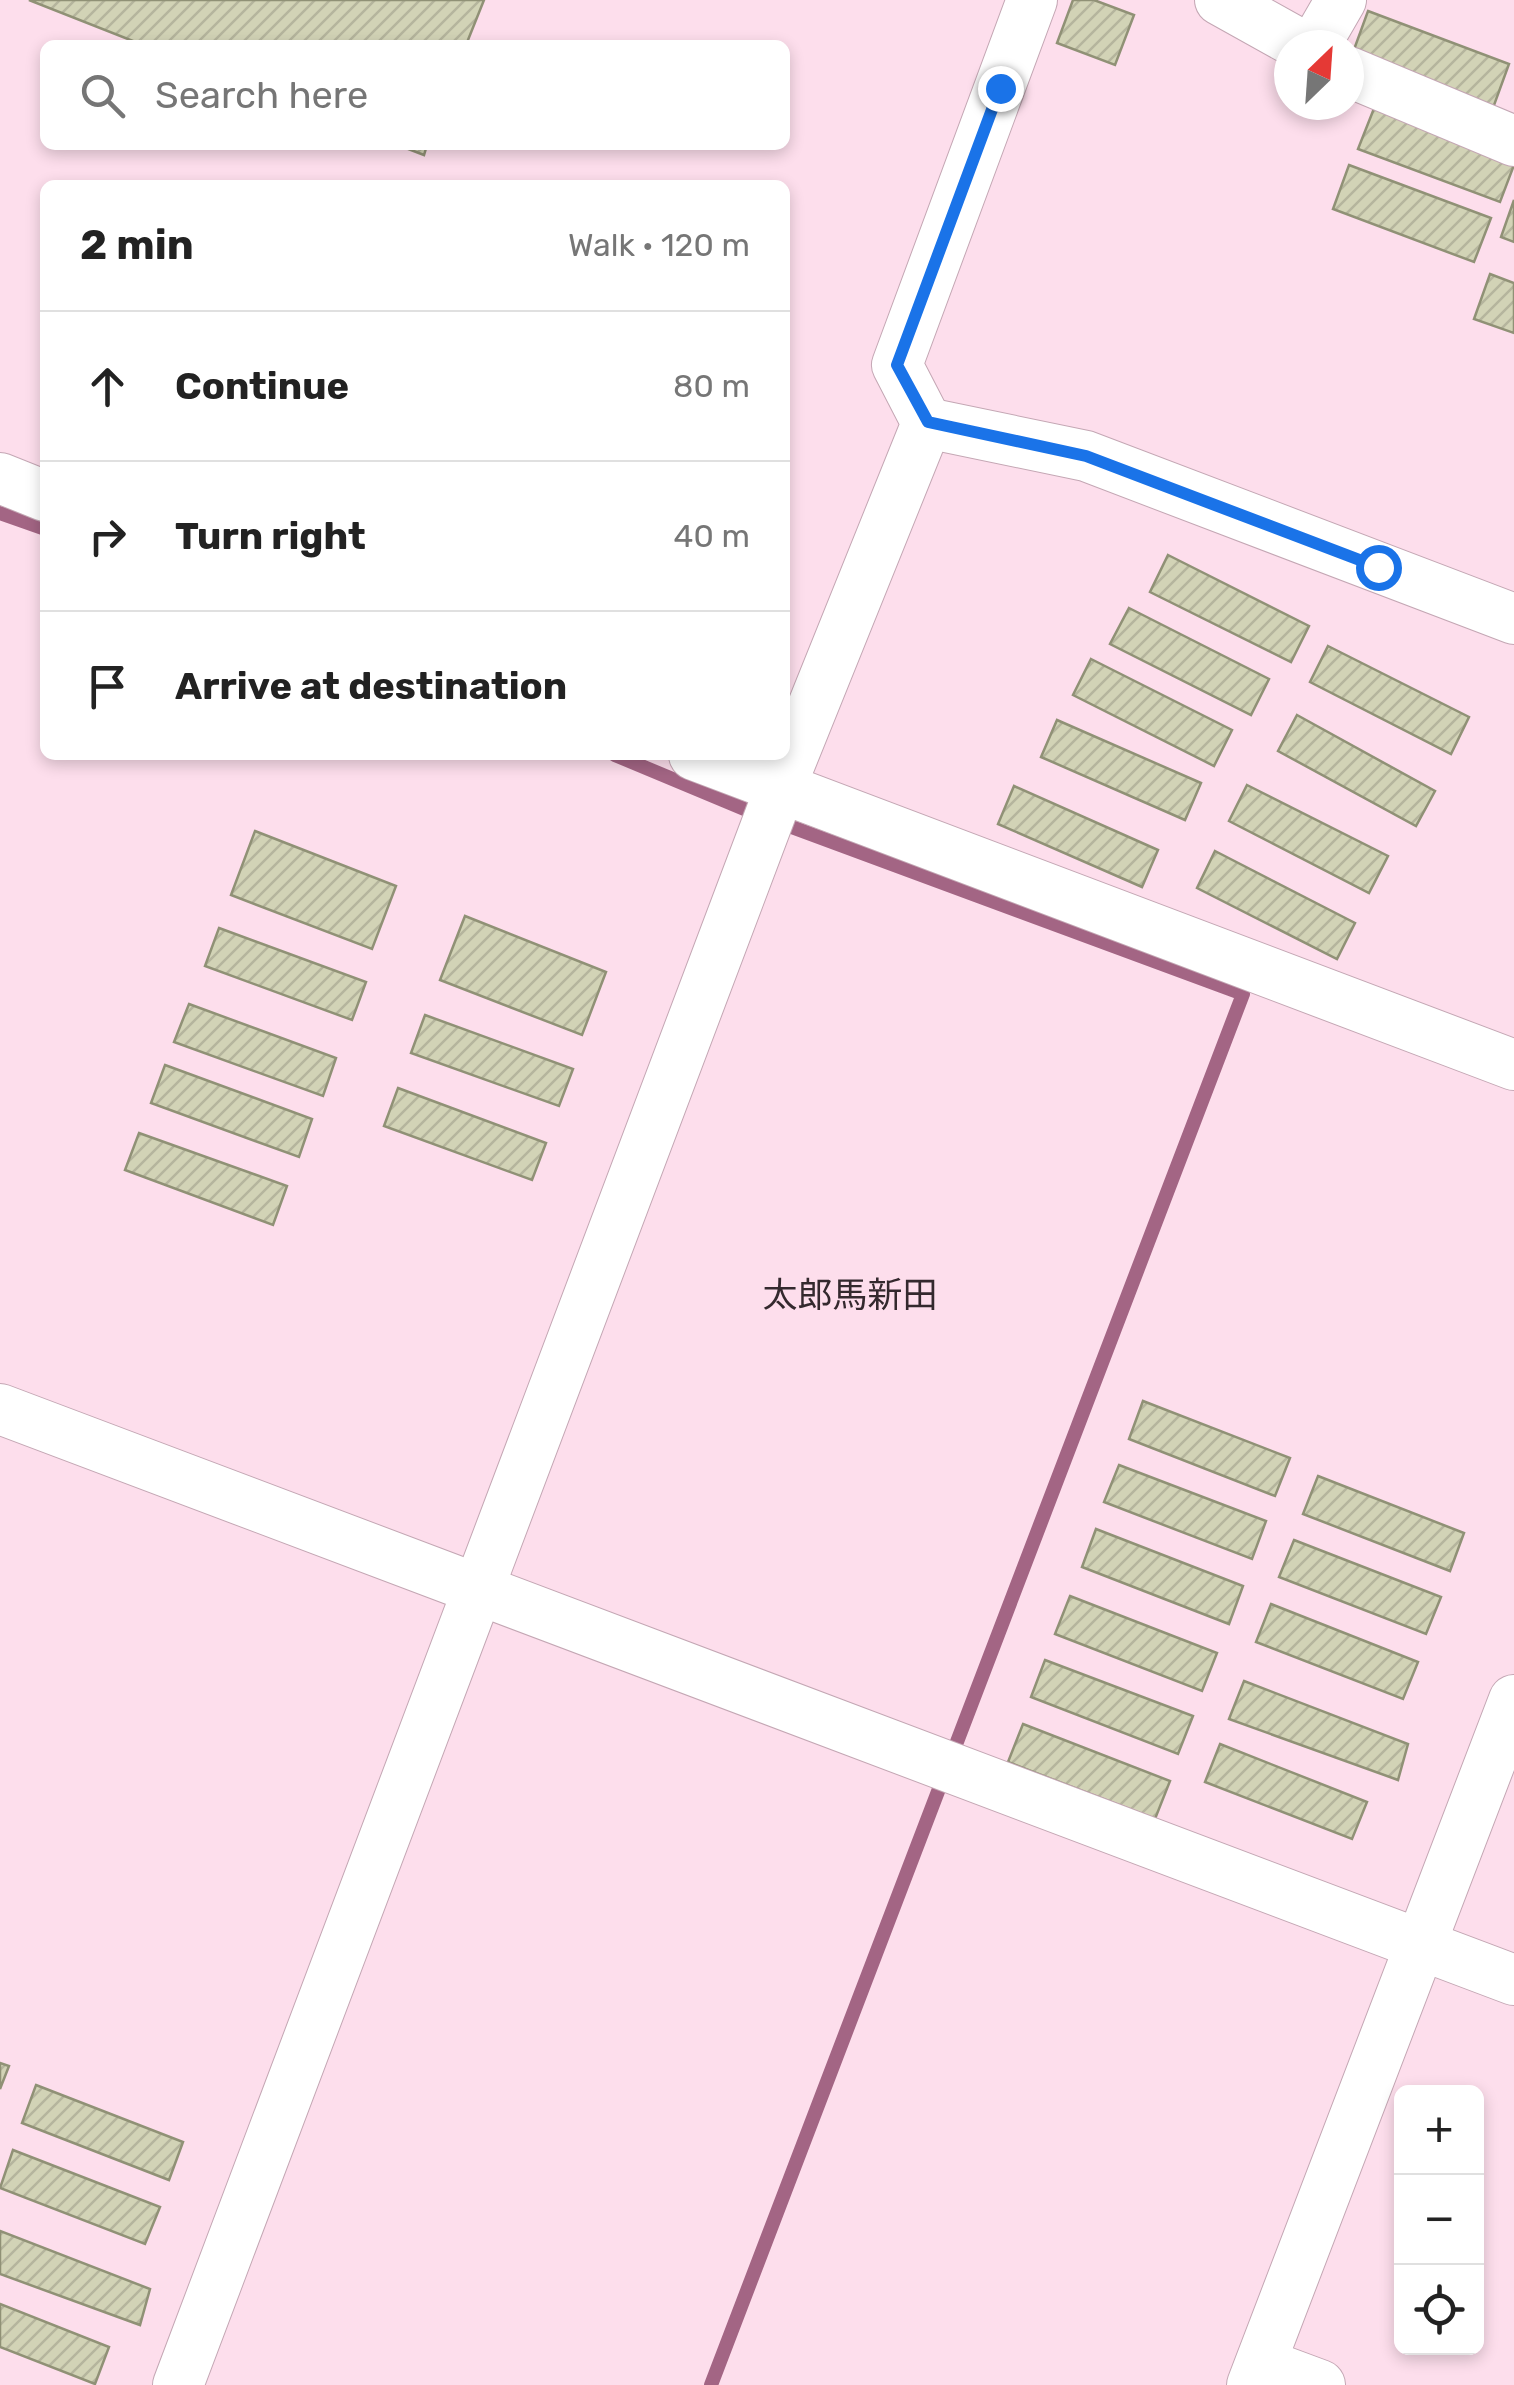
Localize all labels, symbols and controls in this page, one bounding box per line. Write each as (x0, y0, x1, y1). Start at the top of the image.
north arrow (1274, 30, 1364, 120)
search box (40, 40, 790, 150)
route end (978, 66, 1024, 112)
icon: search (75, 68, 130, 123)
text: Search here (155, 72, 368, 118)
text: 2 min (80, 220, 194, 270)
text: Walk · 120 m (568, 226, 750, 264)
icon: ahead (80, 359, 135, 414)
text: Continue (175, 363, 349, 409)
text: 80 m (673, 367, 750, 405)
icon: right (80, 509, 135, 564)
text: Turn right (175, 513, 366, 559)
text: 40 m (674, 517, 750, 555)
route start (1356, 545, 1402, 591)
icon: arrive (80, 659, 135, 714)
text: Arrive at destination (175, 663, 567, 709)
district label: 太郎馬新田 (762, 1274, 938, 1316)
map controls (1394, 2085, 1484, 2355)
button: + (1394, 2085, 1484, 2175)
button: − (1394, 2175, 1484, 2265)
button: locate (1394, 2265, 1484, 2355)

